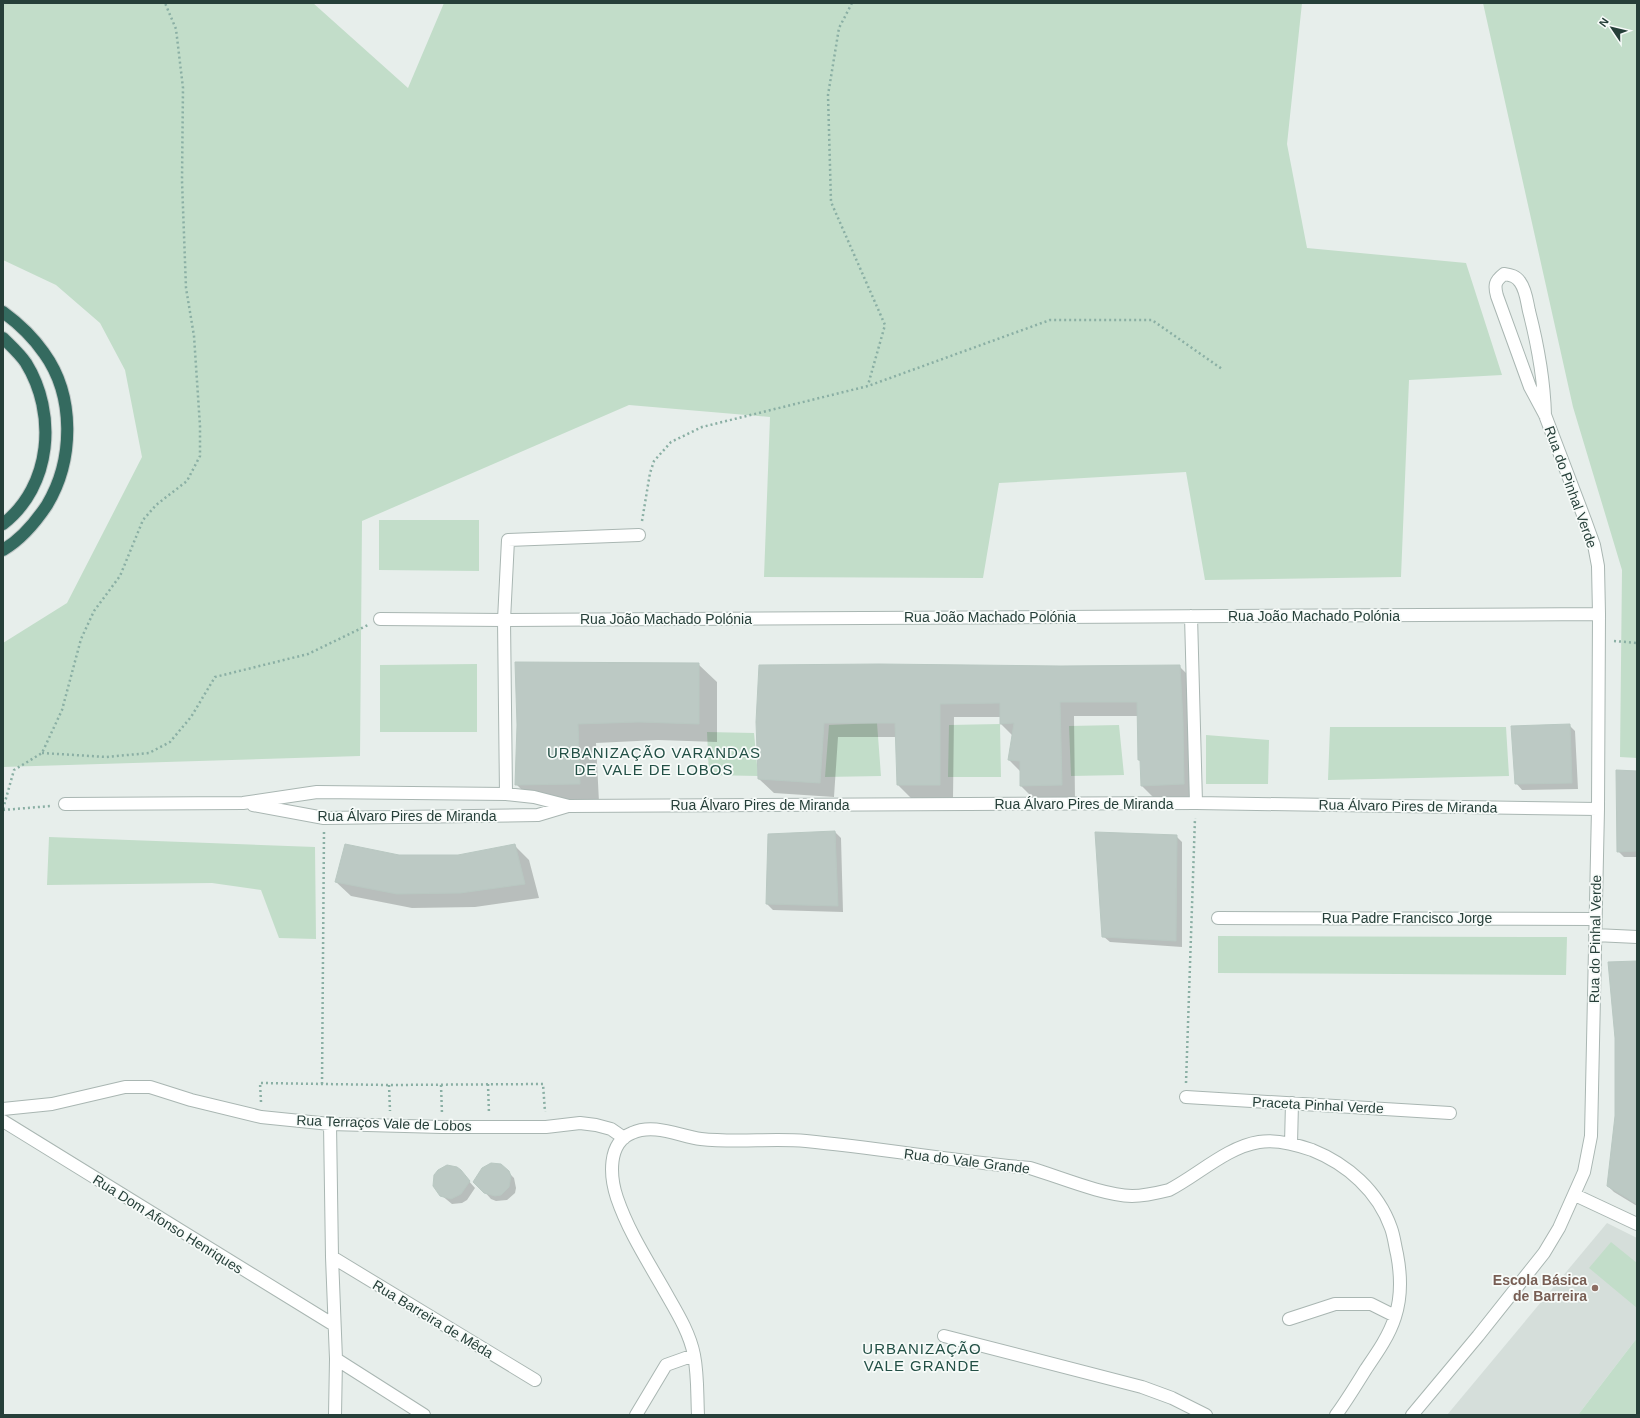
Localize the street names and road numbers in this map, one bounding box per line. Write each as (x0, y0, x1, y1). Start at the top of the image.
street label: Rua do Pinhal Verde (1542, 424, 1601, 550)
street label: Rua João Machado Polónia (1228, 608, 1400, 624)
street label: Rua João Machado Polónia (904, 609, 1076, 625)
street label: Rua João Machado Polónia (580, 611, 752, 627)
street label: Rua Álvaro Pires de Miranda (995, 796, 1174, 812)
street label: Rua Álvaro Pires de Miranda (1318, 796, 1498, 816)
street label: Rua Álvaro Pires de Miranda (671, 797, 850, 813)
street label: Rua Álvaro Pires de Miranda (318, 808, 497, 824)
street label: Rua do Pinhal Verde (1586, 874, 1604, 1003)
street label: Rua Padre Francisco Jorge (1322, 910, 1492, 926)
street label: Praceta Pinhal Verde (1252, 1094, 1384, 1116)
street label: Rua Terraços Vale de Lobos (296, 1112, 472, 1134)
street label: Rua do Vale Grande (903, 1145, 1031, 1177)
street label: Rua Dom Afonso Henriques (90, 1171, 246, 1277)
street label: Rua Barreira de Mêda (370, 1277, 496, 1361)

